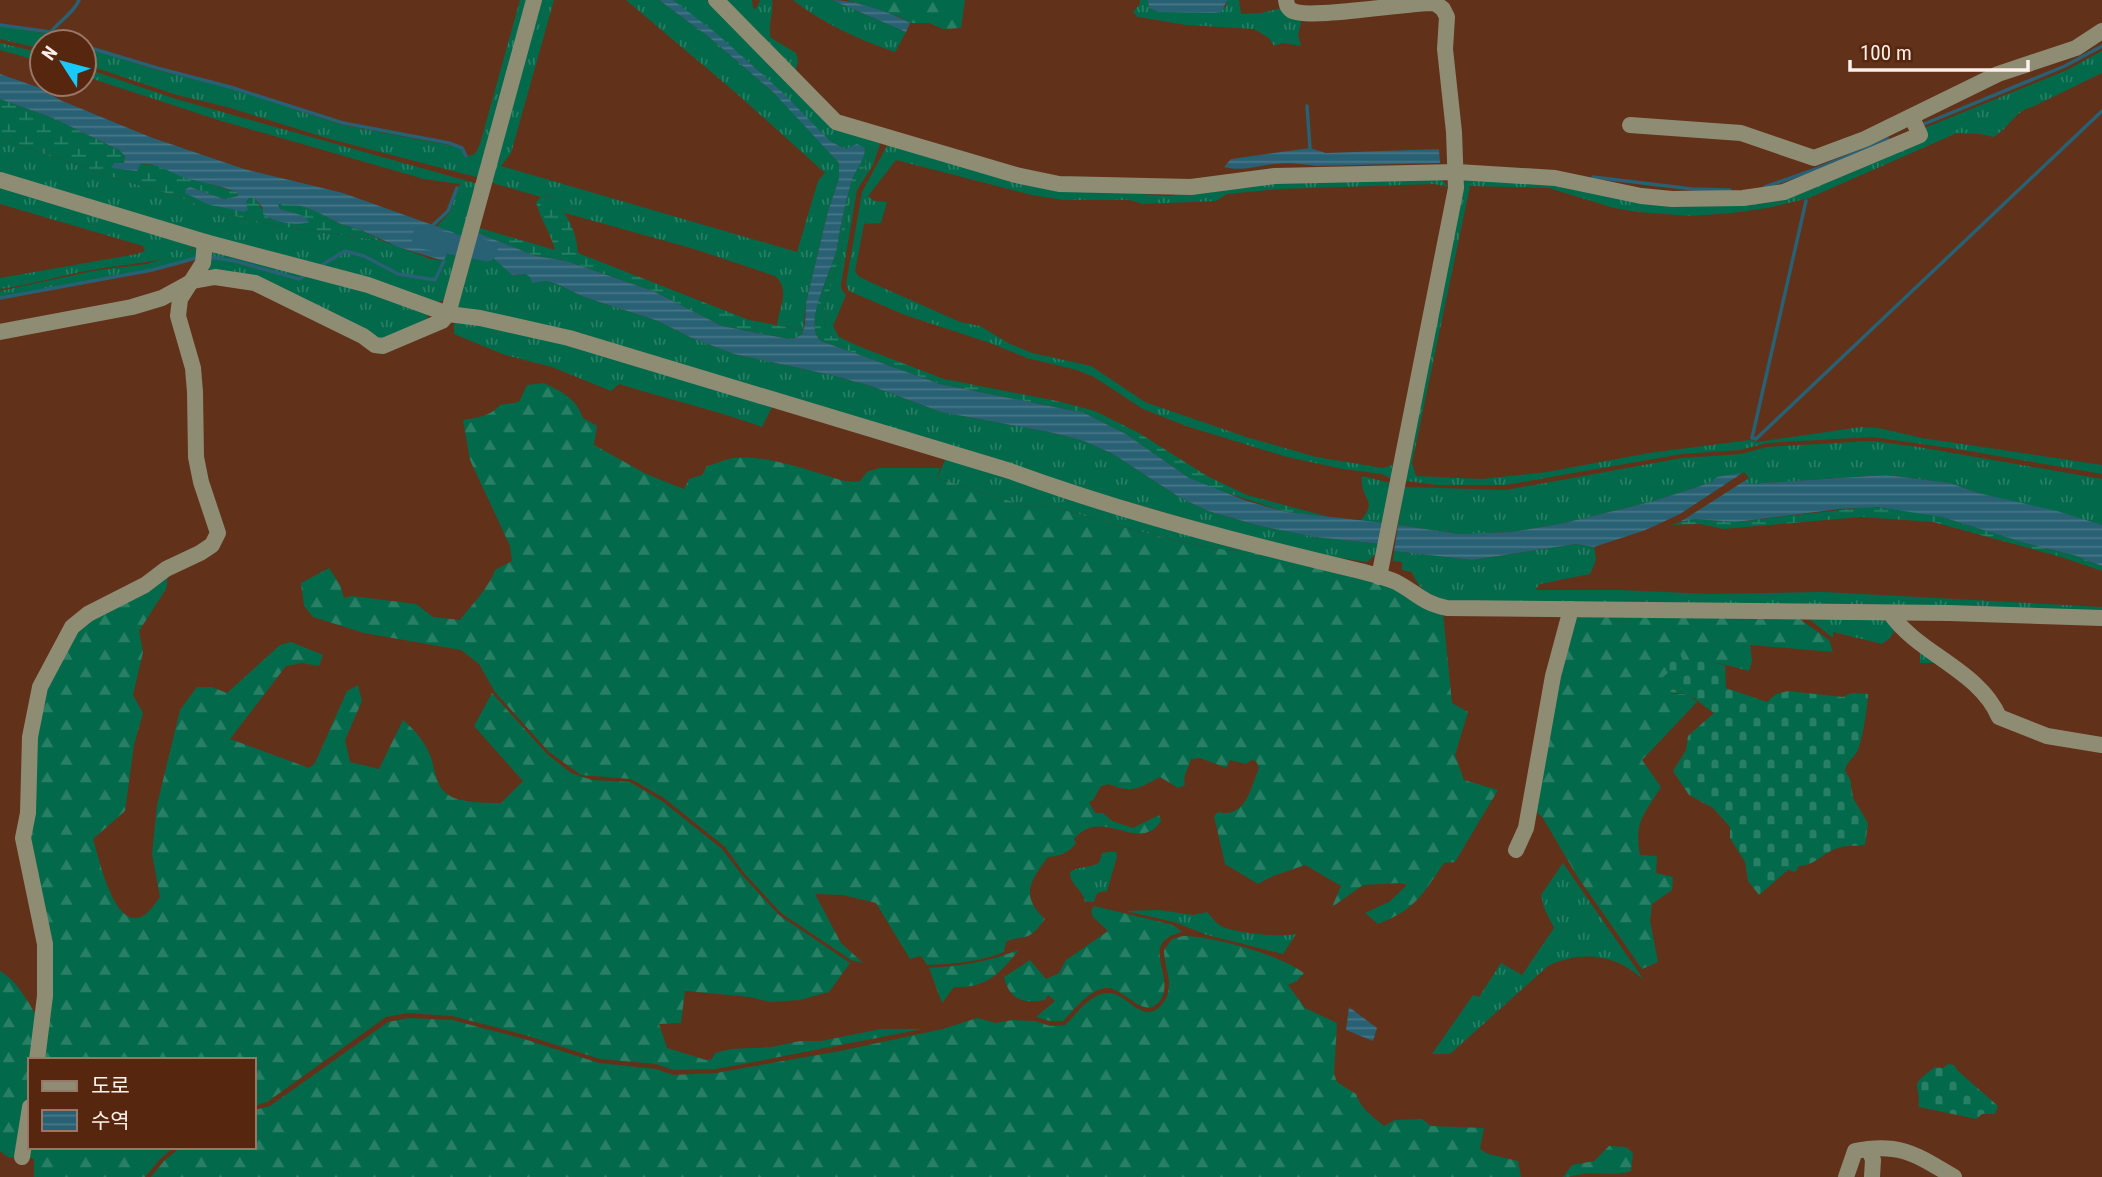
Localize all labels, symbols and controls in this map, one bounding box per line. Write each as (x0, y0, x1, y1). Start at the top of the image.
north arrow (28, 28, 98, 98)
scale bar (1850, 28, 2028, 72)
text: 100 m (1860, 41, 1912, 65)
text: N (37, 42, 62, 65)
legend (28, 1058, 256, 1149)
text: 도로 (91, 1074, 130, 1098)
text: 수역 (91, 1109, 130, 1133)

